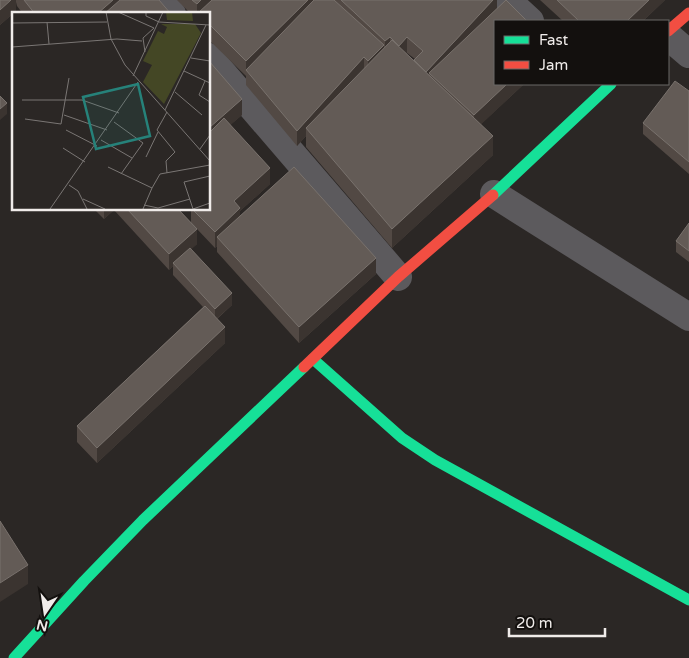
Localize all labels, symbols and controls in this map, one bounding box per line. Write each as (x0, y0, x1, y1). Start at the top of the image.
inset map (12, 12, 210, 210)
legend (494, 20, 669, 85)
text: Fast (539, 31, 569, 49)
text: Jam (539, 56, 568, 74)
north arrow (20, 588, 70, 638)
scale bar (509, 606, 605, 638)
text: 20 m (516, 614, 553, 632)
text: N (35, 616, 50, 635)

